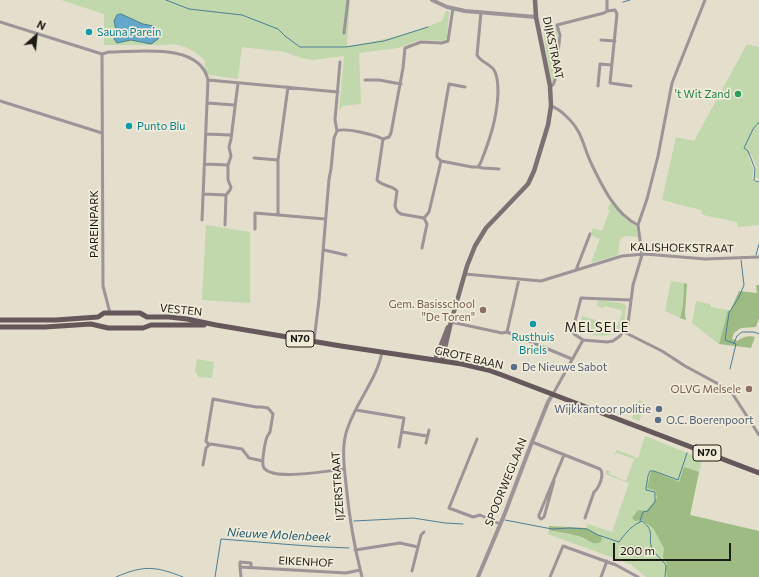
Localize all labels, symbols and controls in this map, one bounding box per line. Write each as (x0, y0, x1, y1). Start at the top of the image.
street label: DIJKSTRAAT (540, 15, 566, 81)
north arrow (16, 16, 56, 56)
text: N (35, 17, 48, 33)
place label: Sauna Parein (97, 25, 161, 39)
marker: Sauna Parein (84, 27, 94, 37)
place label: 't Wit Zand (675, 87, 730, 101)
marker: 't Wit Zand (733, 89, 743, 99)
place label: Punto Blu (137, 119, 185, 133)
marker: Punto Blu (124, 121, 134, 131)
street label: PAREINPARK (87, 190, 101, 258)
street label: KALISHOEKSTRAAT (630, 240, 734, 256)
place label: Gem. Basisschool "De Toren" (388, 297, 475, 323)
street label: VESTEN (159, 301, 203, 319)
marker: Gem. Basisschool "De Toren" (478, 305, 488, 315)
marker: Rusthuis Briels (528, 319, 538, 329)
district label: MELSELE (564, 320, 630, 336)
place label: Rusthuis Briels (511, 330, 555, 356)
road number: N70 (286, 331, 314, 347)
street label: GROTE BAAN (433, 344, 505, 372)
place label: De Nieuwe Sabot (522, 360, 607, 374)
marker: De Nieuwe Sabot (509, 362, 519, 372)
place label: OLVG Melsele (671, 382, 741, 396)
marker: OLVG Melsele (744, 384, 754, 394)
place label: Wijkkantoor politie (554, 402, 651, 416)
marker: Wijkkantoor politie (654, 404, 664, 414)
place label: O.C. Boerenpoort (666, 413, 754, 427)
marker: O.C. Boerenpoort (653, 415, 663, 425)
street label: SPOORWEGLAAN (482, 436, 530, 528)
road number: N70 (693, 445, 721, 461)
street label: IJZERSTRAAT (329, 451, 347, 521)
water label: Nieuwe Molenbeek (226, 525, 332, 545)
scale bar (615, 535, 733, 561)
text: 200 m (620, 543, 655, 557)
street label: EIKENHOF (278, 554, 334, 570)

